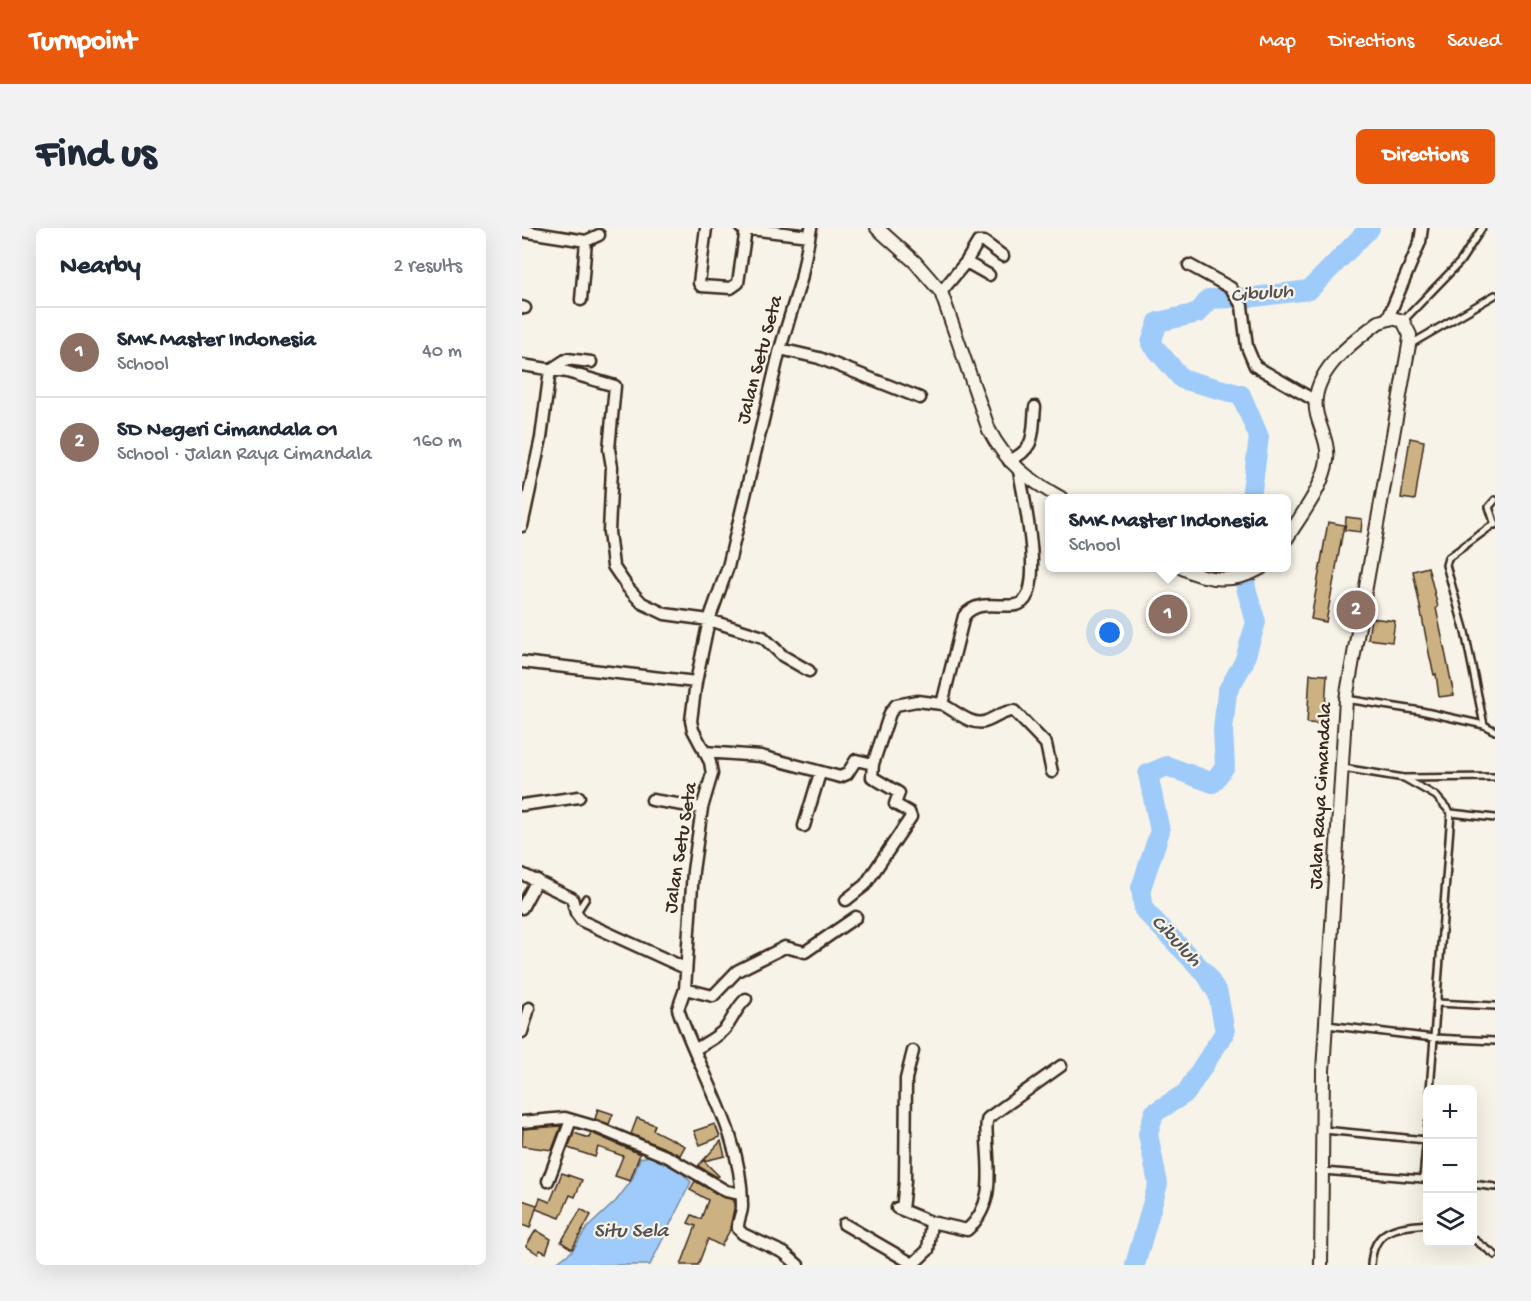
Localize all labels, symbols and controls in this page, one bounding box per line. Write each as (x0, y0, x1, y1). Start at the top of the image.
text: Turnpoint (30, 26, 136, 59)
text: Map (1259, 30, 1296, 55)
text: Directions (1329, 30, 1414, 55)
text: Saved (1447, 30, 1501, 55)
button: Directions (1356, 129, 1495, 184)
text: Find us (36, 132, 156, 181)
text: Nearby (60, 252, 141, 283)
text: 2 results (393, 256, 462, 279)
water label: Cibuluh (1230, 280, 1295, 310)
street label: Jalan Setu Seta (733, 292, 789, 427)
text: SMK Master Indonesia (117, 328, 316, 354)
text: 1 (75, 341, 84, 364)
text: 40 m (422, 341, 462, 364)
text: School (117, 354, 169, 377)
text: SD Negeri Cimandala 01 (117, 418, 338, 444)
text: 2 (75, 431, 84, 454)
text: 160 m (413, 431, 462, 454)
text: School · Jalan Raya Cimandala (117, 444, 372, 467)
popup (1045, 494, 1291, 572)
text: SMK Master Indonesia (1069, 509, 1267, 535)
text: School (1069, 535, 1121, 558)
pin: 2 (1336, 588, 1376, 632)
pin: 1 (1148, 592, 1188, 636)
your location (1095, 618, 1124, 647)
street label: Jalan Raya Cimandala (1306, 701, 1338, 890)
street label: Jalan Setu Seta (660, 780, 704, 915)
water label: Cibuluh (1144, 911, 1206, 974)
map controls (1423, 1085, 1477, 1247)
button: + (1423, 1085, 1477, 1139)
button: − (1423, 1139, 1477, 1193)
button: layers (1423, 1193, 1477, 1247)
water label: Situ Sela (594, 1220, 670, 1245)

